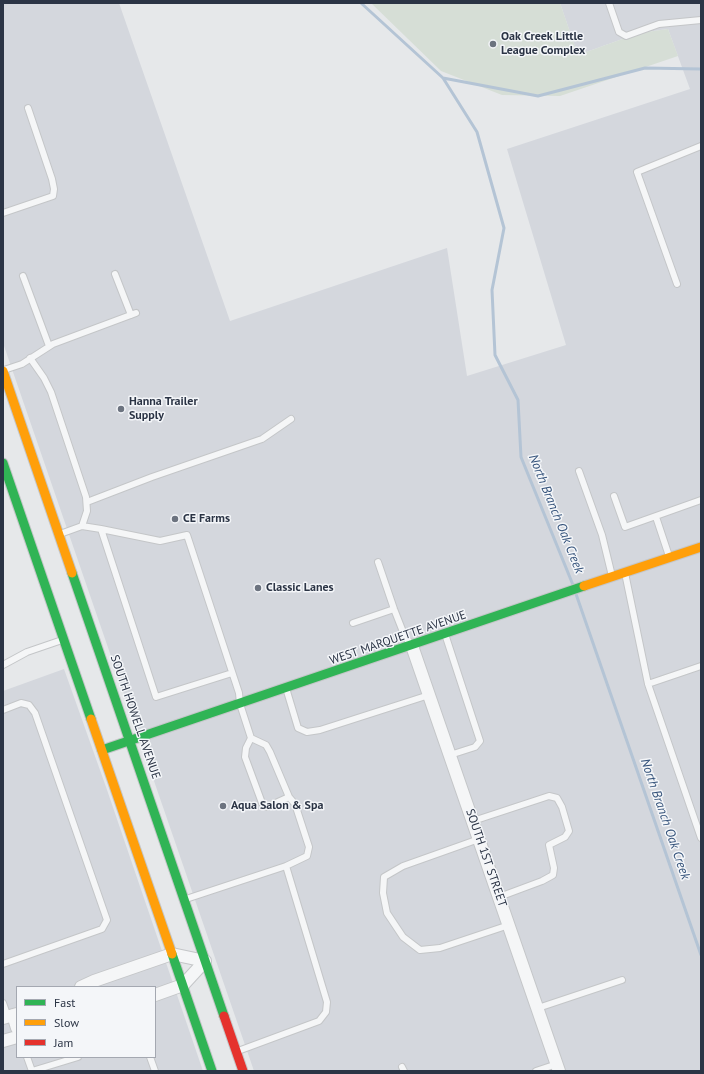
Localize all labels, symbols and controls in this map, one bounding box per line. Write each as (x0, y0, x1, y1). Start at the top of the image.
place label: Oak Creek Little League Complex (501, 30, 585, 58)
marker: Oak Creek Little League Complex (488, 39, 498, 49)
place label: Hanna Trailer Supply (129, 395, 198, 423)
marker: Hanna Trailer Supply (116, 404, 126, 414)
water label: North Branch Oak Creek (525, 452, 587, 576)
place label: CE Farms (183, 512, 230, 526)
marker: CE Farms (170, 514, 180, 524)
place label: Classic Lanes (266, 581, 334, 595)
marker: Classic Lanes (253, 583, 263, 593)
street label: WEST MARQUETTE AVENUE (328, 608, 468, 668)
street label: SOUTH HOWELL AVENUE (107, 653, 163, 781)
water label: North Branch Oak Creek (637, 757, 693, 881)
place label: Aqua Salon & Spa (231, 799, 323, 813)
marker: Aqua Salon & Spa (218, 801, 228, 811)
street label: SOUTH 1ST STREET (462, 807, 510, 909)
legend (16, 986, 156, 1058)
text: Fast (54, 995, 75, 1010)
text: Slow (54, 1015, 79, 1030)
text: Jam (54, 1035, 73, 1050)

